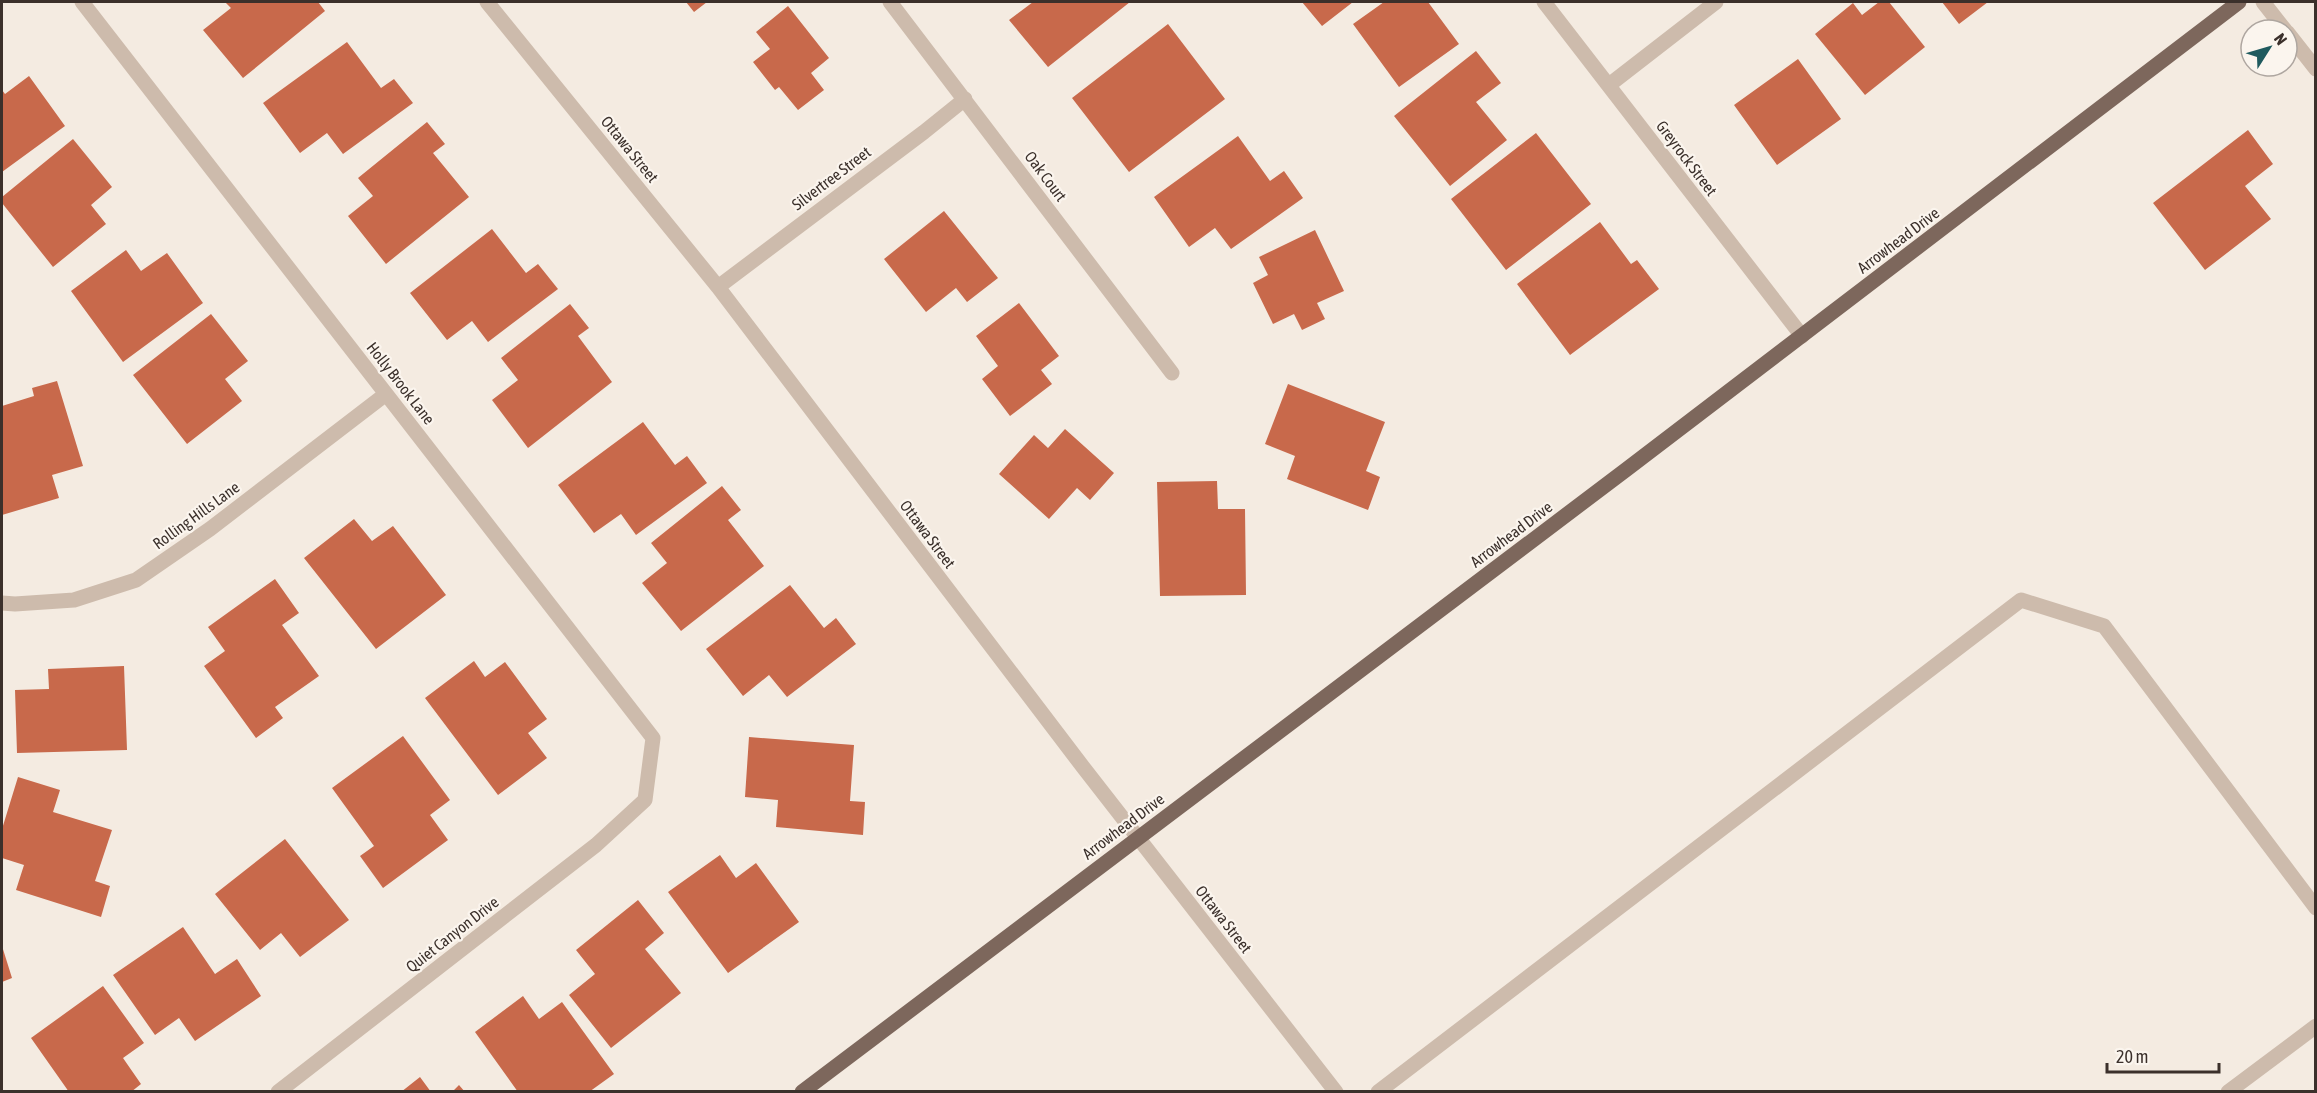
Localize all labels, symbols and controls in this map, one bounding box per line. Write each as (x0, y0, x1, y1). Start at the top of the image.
north arrow (2239, 18, 2299, 78)
text: N (2271, 30, 2291, 48)
street label: Ottawa Street (598, 112, 662, 186)
street label: Greyrock Street (1652, 117, 1721, 200)
street label: Silvertree Street (788, 142, 874, 213)
street label: Oak Court (1021, 148, 1071, 205)
street label: Arrowhead Drive (1854, 203, 1942, 277)
street label: Holly Brook Lane (363, 338, 439, 428)
street label: Rolling Hills Lane (149, 478, 243, 553)
street label: Ottawa Street (897, 497, 960, 572)
street label: Arrowhead Drive (1467, 497, 1555, 571)
street label: Arrowhead Drive (1079, 789, 1167, 863)
street label: Ottawa Street (1192, 882, 1256, 956)
street label: Quiet Canyon Drive (402, 892, 502, 976)
scale bar (2107, 1036, 2220, 1074)
text: 20 m (2116, 1046, 2148, 1067)

